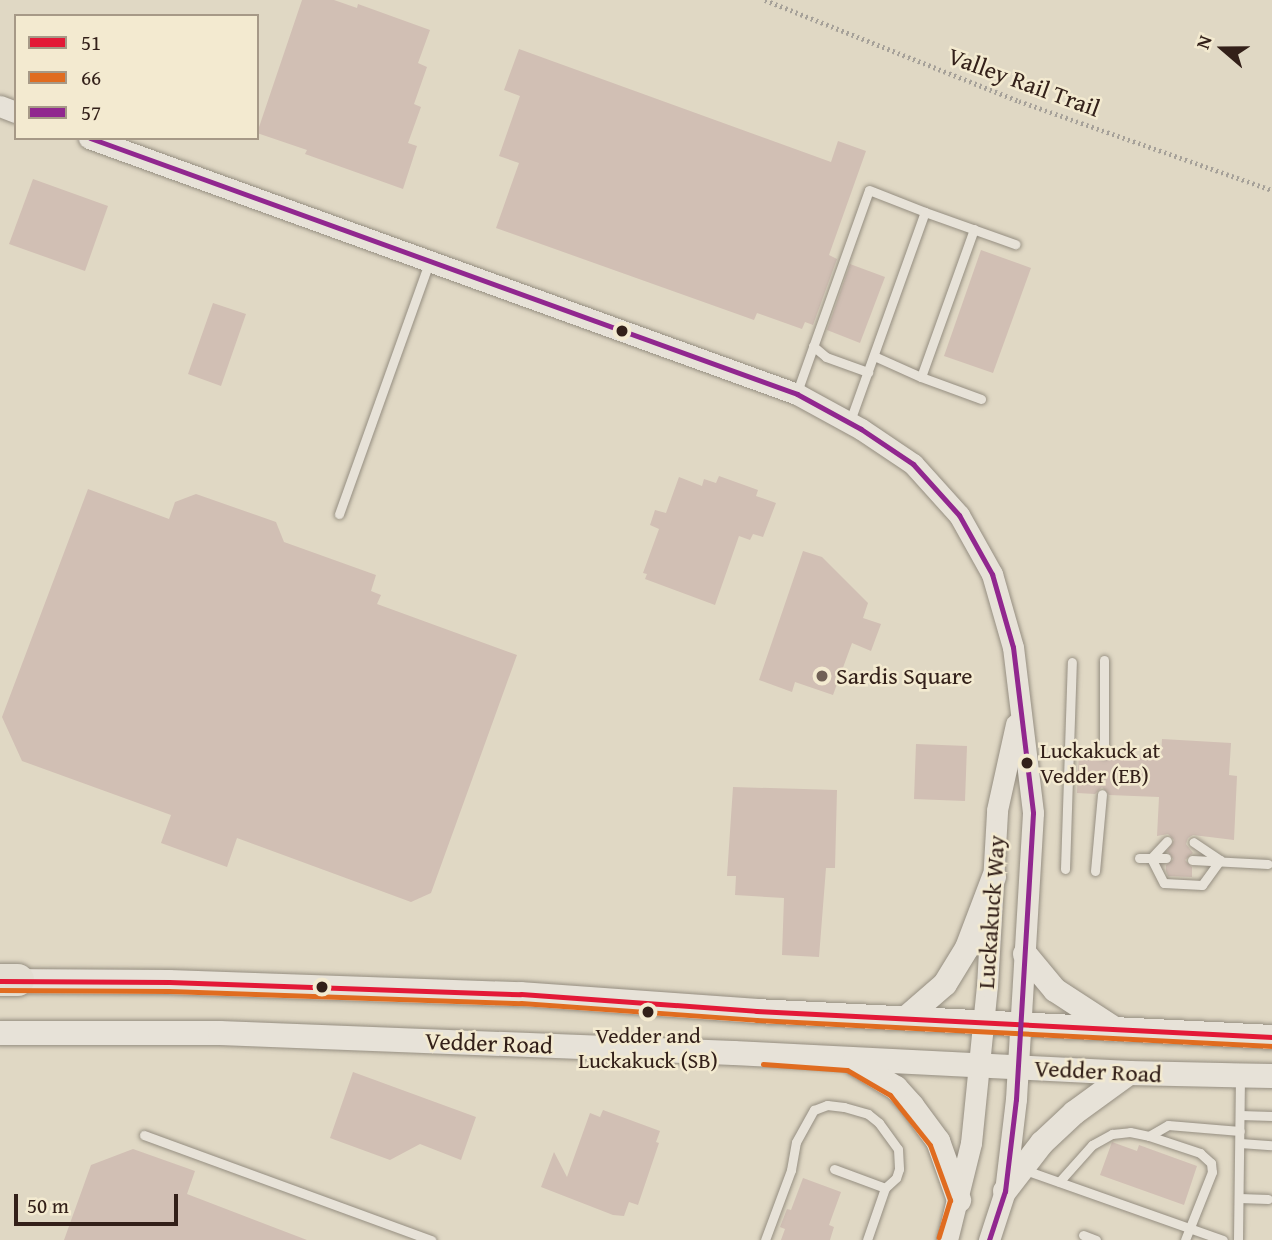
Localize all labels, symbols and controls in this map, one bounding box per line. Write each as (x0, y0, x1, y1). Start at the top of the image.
legend (14, 14, 259, 140)
north arrow (1188, 14, 1258, 84)
text: 51 (81, 27, 101, 58)
text: N (1188, 31, 1219, 53)
street label: Valley Rail Trail (944, 41, 1104, 123)
text: 66 (81, 62, 101, 93)
text: 57 (81, 97, 101, 128)
unlabelled marker (615, 324, 629, 338)
place label: Sardis Square (836, 662, 973, 690)
marker: Sardis Square (814, 668, 830, 684)
place label: Luckakuck at Vedder (EB) (1040, 737, 1160, 788)
marker: Luckakuck at Vedder (EB) (1020, 756, 1034, 770)
street label: Luckakuck Way (971, 834, 1011, 990)
unlabelled marker (315, 980, 329, 994)
marker: Vedder and Luckakuck (SB) (641, 1005, 655, 1019)
place label: Vedder and Luckakuck (SB) (578, 1022, 718, 1074)
street label: Vedder Road (425, 1026, 553, 1060)
street label: Vedder Road (1033, 1053, 1163, 1089)
scale bar (18, 1180, 182, 1224)
text: 50 m (27, 1190, 69, 1221)

